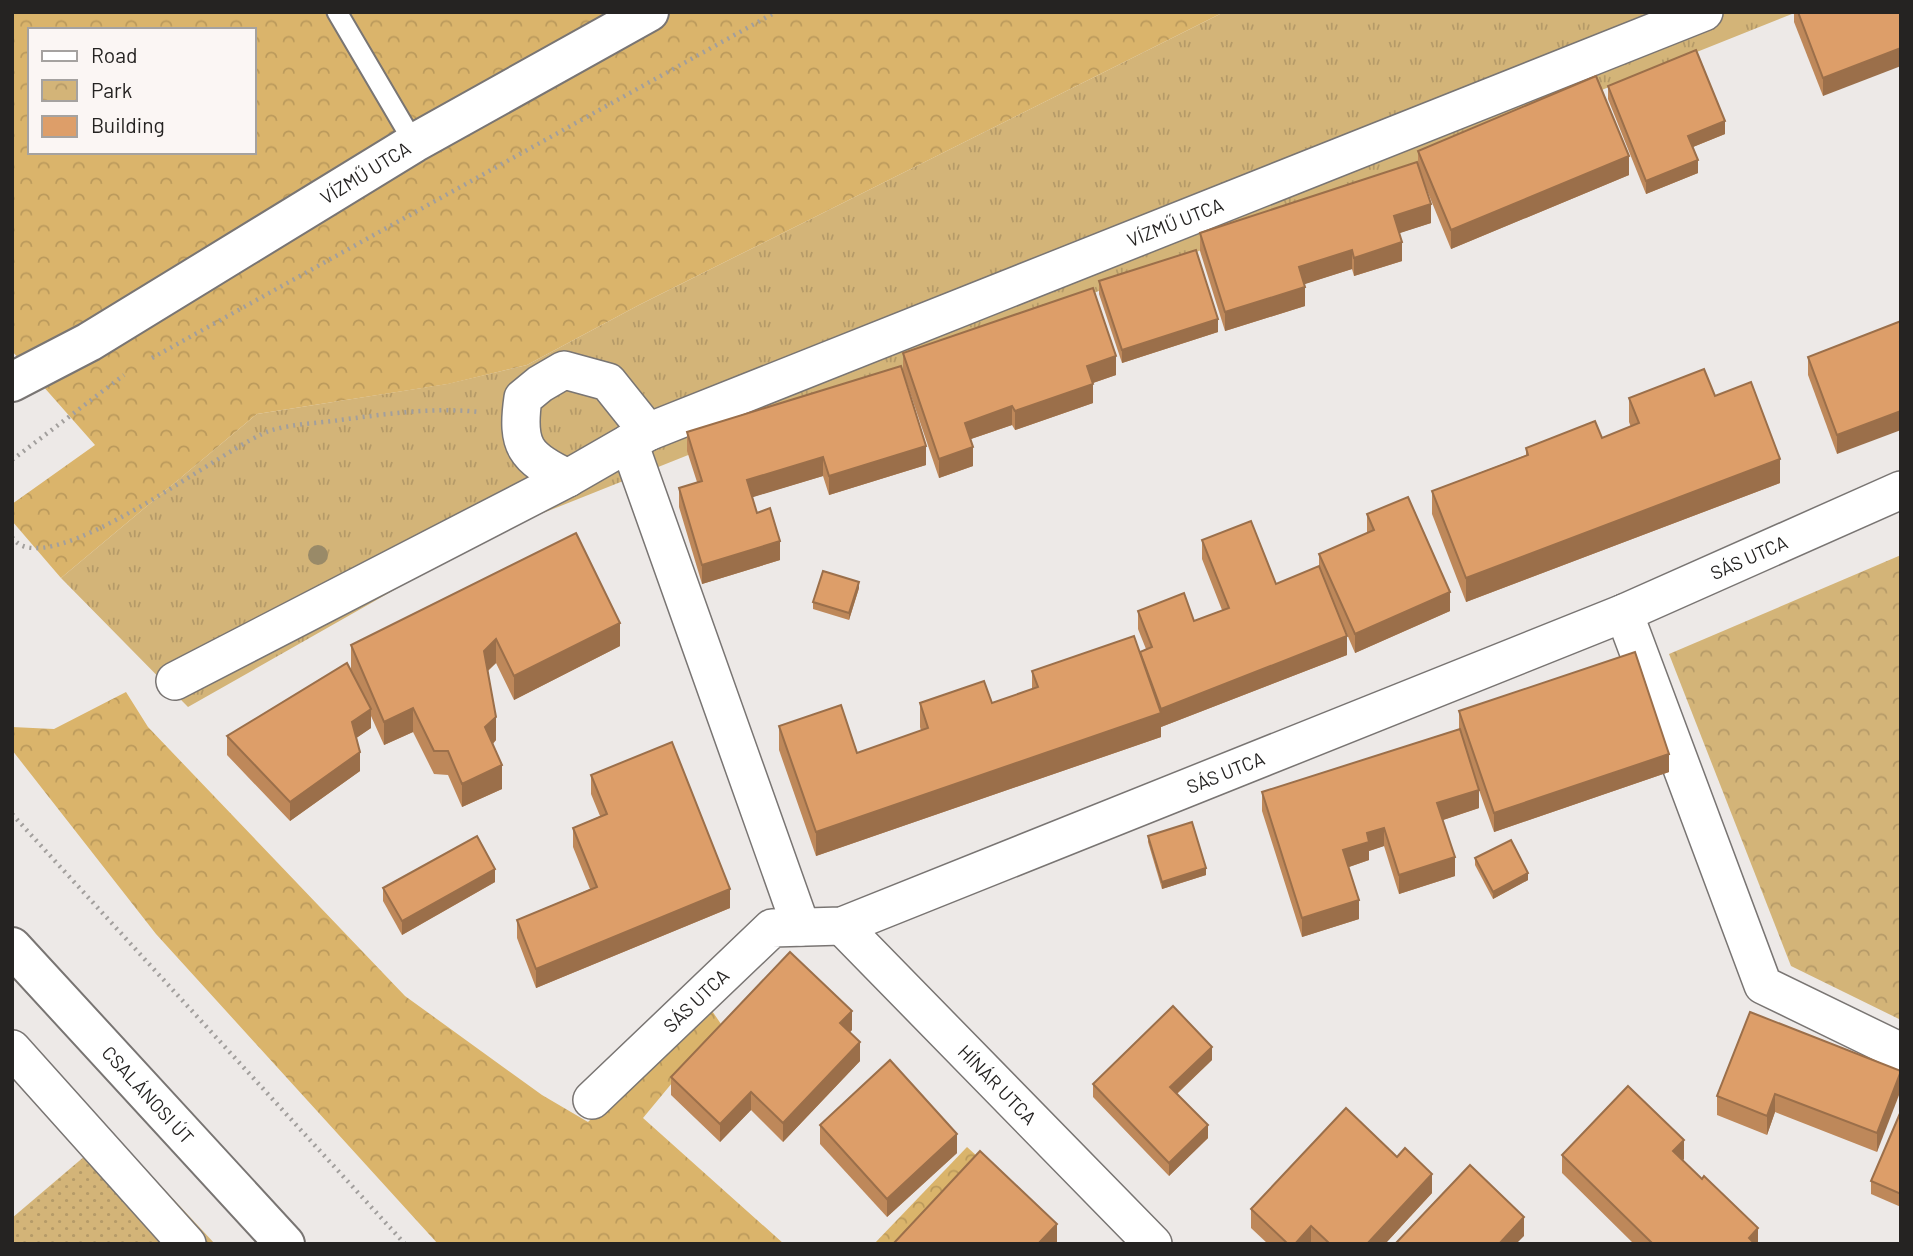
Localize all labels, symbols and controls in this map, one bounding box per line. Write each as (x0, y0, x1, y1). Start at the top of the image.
legend (28, 28, 256, 154)
text: Road (91, 42, 137, 67)
text: Park (91, 77, 132, 102)
text: Building (91, 112, 165, 137)
street label: VÍZMŰ UTCA (316, 136, 415, 209)
street label: VÍZMŰ UTCA (1124, 192, 1226, 251)
street label: SÁS UTCA (1707, 530, 1791, 584)
street label: SÁS UTCA (1183, 746, 1268, 798)
street label: SÁS UTCA (658, 963, 733, 1037)
street label: HÍNÁR UTCA (954, 1040, 1042, 1129)
street label: CSALÁNOSI ÚT (98, 1041, 199, 1148)

